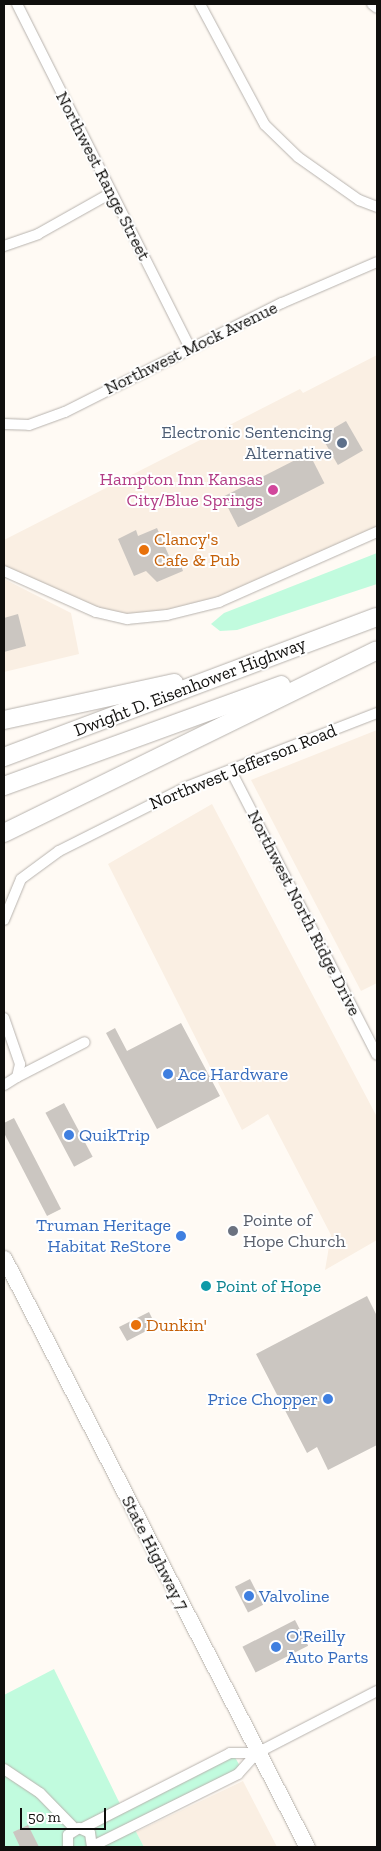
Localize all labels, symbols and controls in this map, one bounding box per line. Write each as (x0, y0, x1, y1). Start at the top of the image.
street label: Northwest Range Street (51, 88, 155, 264)
street label: Northwest Mock Avenue (101, 297, 281, 399)
place label: Electronic Sentencing Alternative (161, 422, 332, 464)
marker: Electronic Sentencing Alternative (336, 437, 348, 449)
place label: Hampton Inn Kansas City/Blue Springs (100, 469, 263, 512)
marker: Hampton Inn Kansas City/Blue Springs (267, 484, 279, 496)
place label: Clancy's Cafe & Pub (154, 529, 240, 572)
marker: Clancy's Cafe & Pub (138, 544, 150, 556)
street label: Dwight D. Eisenhower Highway (71, 633, 309, 741)
street label: Northwest Jefferson Road (146, 719, 340, 815)
street label: Northwest North Ridge Drive (243, 806, 365, 1020)
place label: Ace Hardware (178, 1063, 288, 1085)
marker: Ace Hardware (162, 1068, 174, 1080)
place label: QuikTrip (79, 1124, 150, 1146)
marker: QuikTrip (63, 1129, 75, 1141)
place label: Pointe of Hope Church (243, 1210, 346, 1252)
place label: Truman Heritage Habitat ReStore (36, 1215, 171, 1258)
marker: Pointe of Hope Church (227, 1225, 239, 1237)
marker: Truman Heritage Habitat ReStore (175, 1230, 187, 1242)
place label: Point of Hope (216, 1275, 321, 1297)
marker: Point of Hope (200, 1280, 212, 1292)
place label: Dunkin' (146, 1314, 207, 1336)
marker: Dunkin' (130, 1319, 142, 1331)
place label: Price Chopper (207, 1388, 318, 1410)
marker: Price Chopper (322, 1393, 334, 1405)
street label: State Highway 7 (117, 1492, 193, 1614)
place label: Valvoline (259, 1585, 329, 1607)
marker: Valvoline (243, 1590, 255, 1602)
place label: O'Reilly Auto Parts (286, 1626, 368, 1668)
marker: O'Reilly Auto Parts (270, 1641, 282, 1653)
scale bar (22, 1798, 109, 1830)
text: 50 m (28, 1808, 61, 1826)

